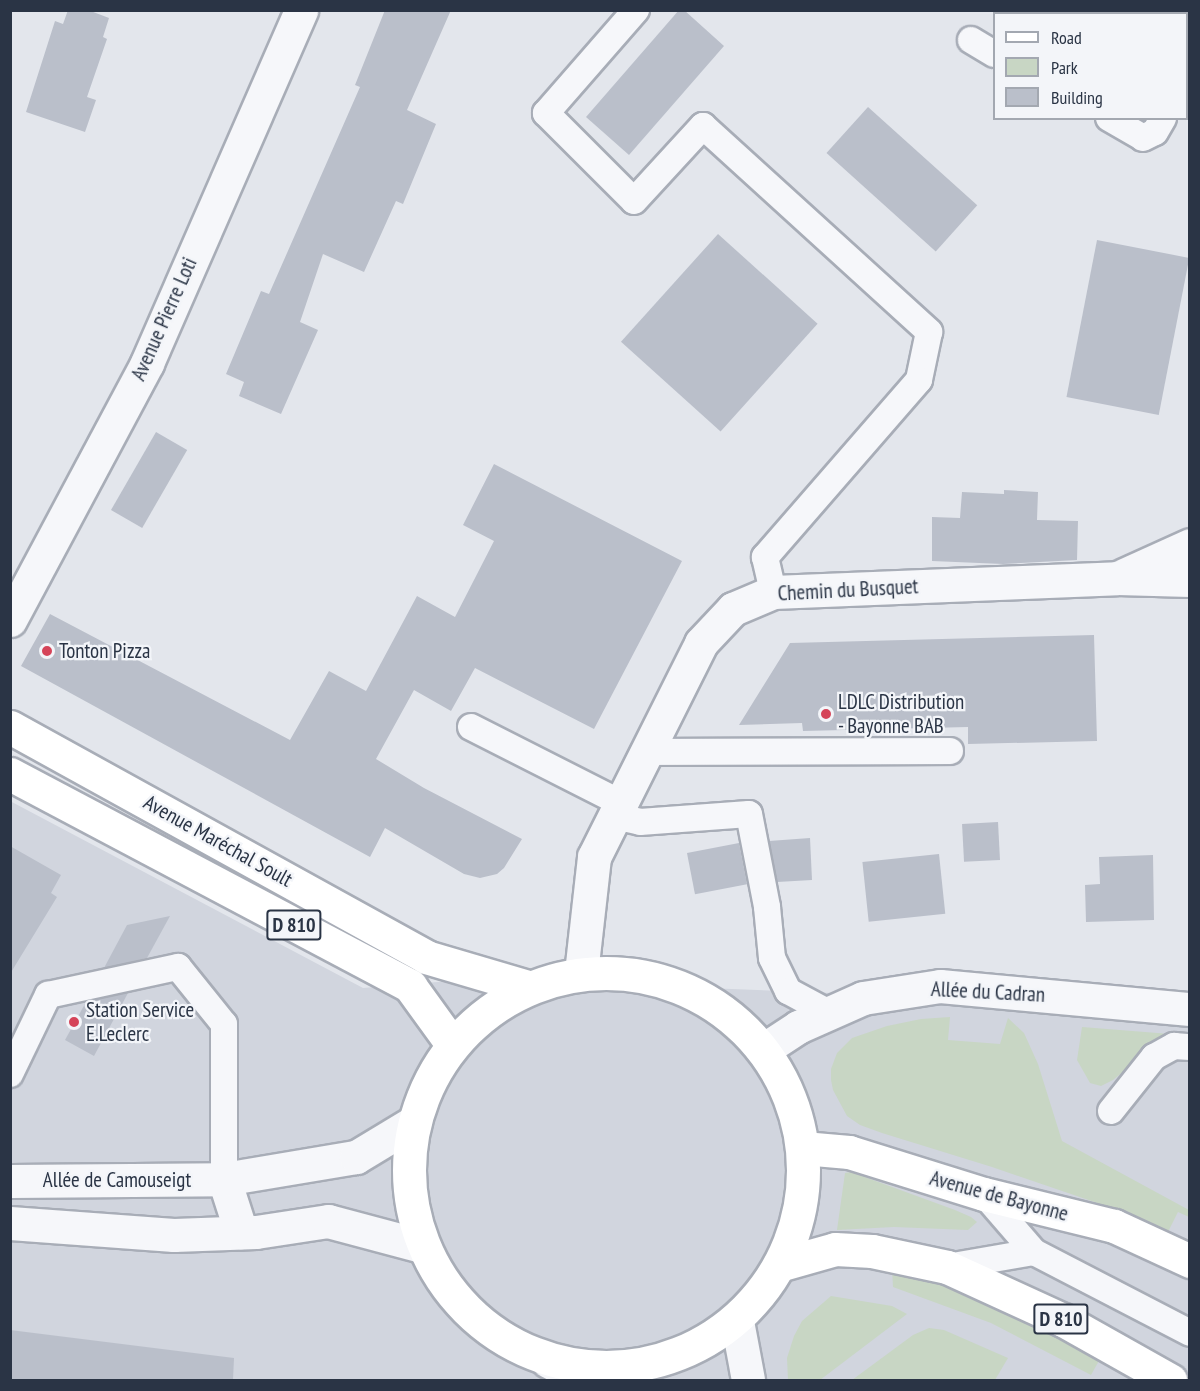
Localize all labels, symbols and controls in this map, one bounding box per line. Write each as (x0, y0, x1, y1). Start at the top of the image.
legend (993, 12, 1188, 120)
text: Road (1051, 26, 1082, 49)
text: Park (1051, 56, 1078, 79)
text: Building (1051, 86, 1103, 109)
street label: Avenue Pierre Loti (126, 254, 202, 384)
street label: Chemin du Busquet (777, 574, 919, 606)
place label: Tonton Pizza (59, 638, 150, 664)
marker: Tonton Pizza (40, 644, 54, 658)
place label: LDLC Distribution - Bayonne BAB (838, 689, 965, 739)
marker: LDLC Distribution - Bayonne BAB (819, 707, 833, 721)
street label: Avenue Maréchal Soult (139, 790, 297, 892)
road number: D 810 (266, 908, 322, 942)
street label: Allée du Cadran (930, 976, 1046, 1008)
place label: Station Service E.Leclerc (86, 997, 194, 1047)
marker: Station Service E.Leclerc (67, 1015, 81, 1029)
street label: Avenue de Bayonne (927, 1165, 1071, 1227)
street label: Allée de Camouseigt (43, 1167, 191, 1193)
road number: D 810 (1032, 1302, 1090, 1336)

